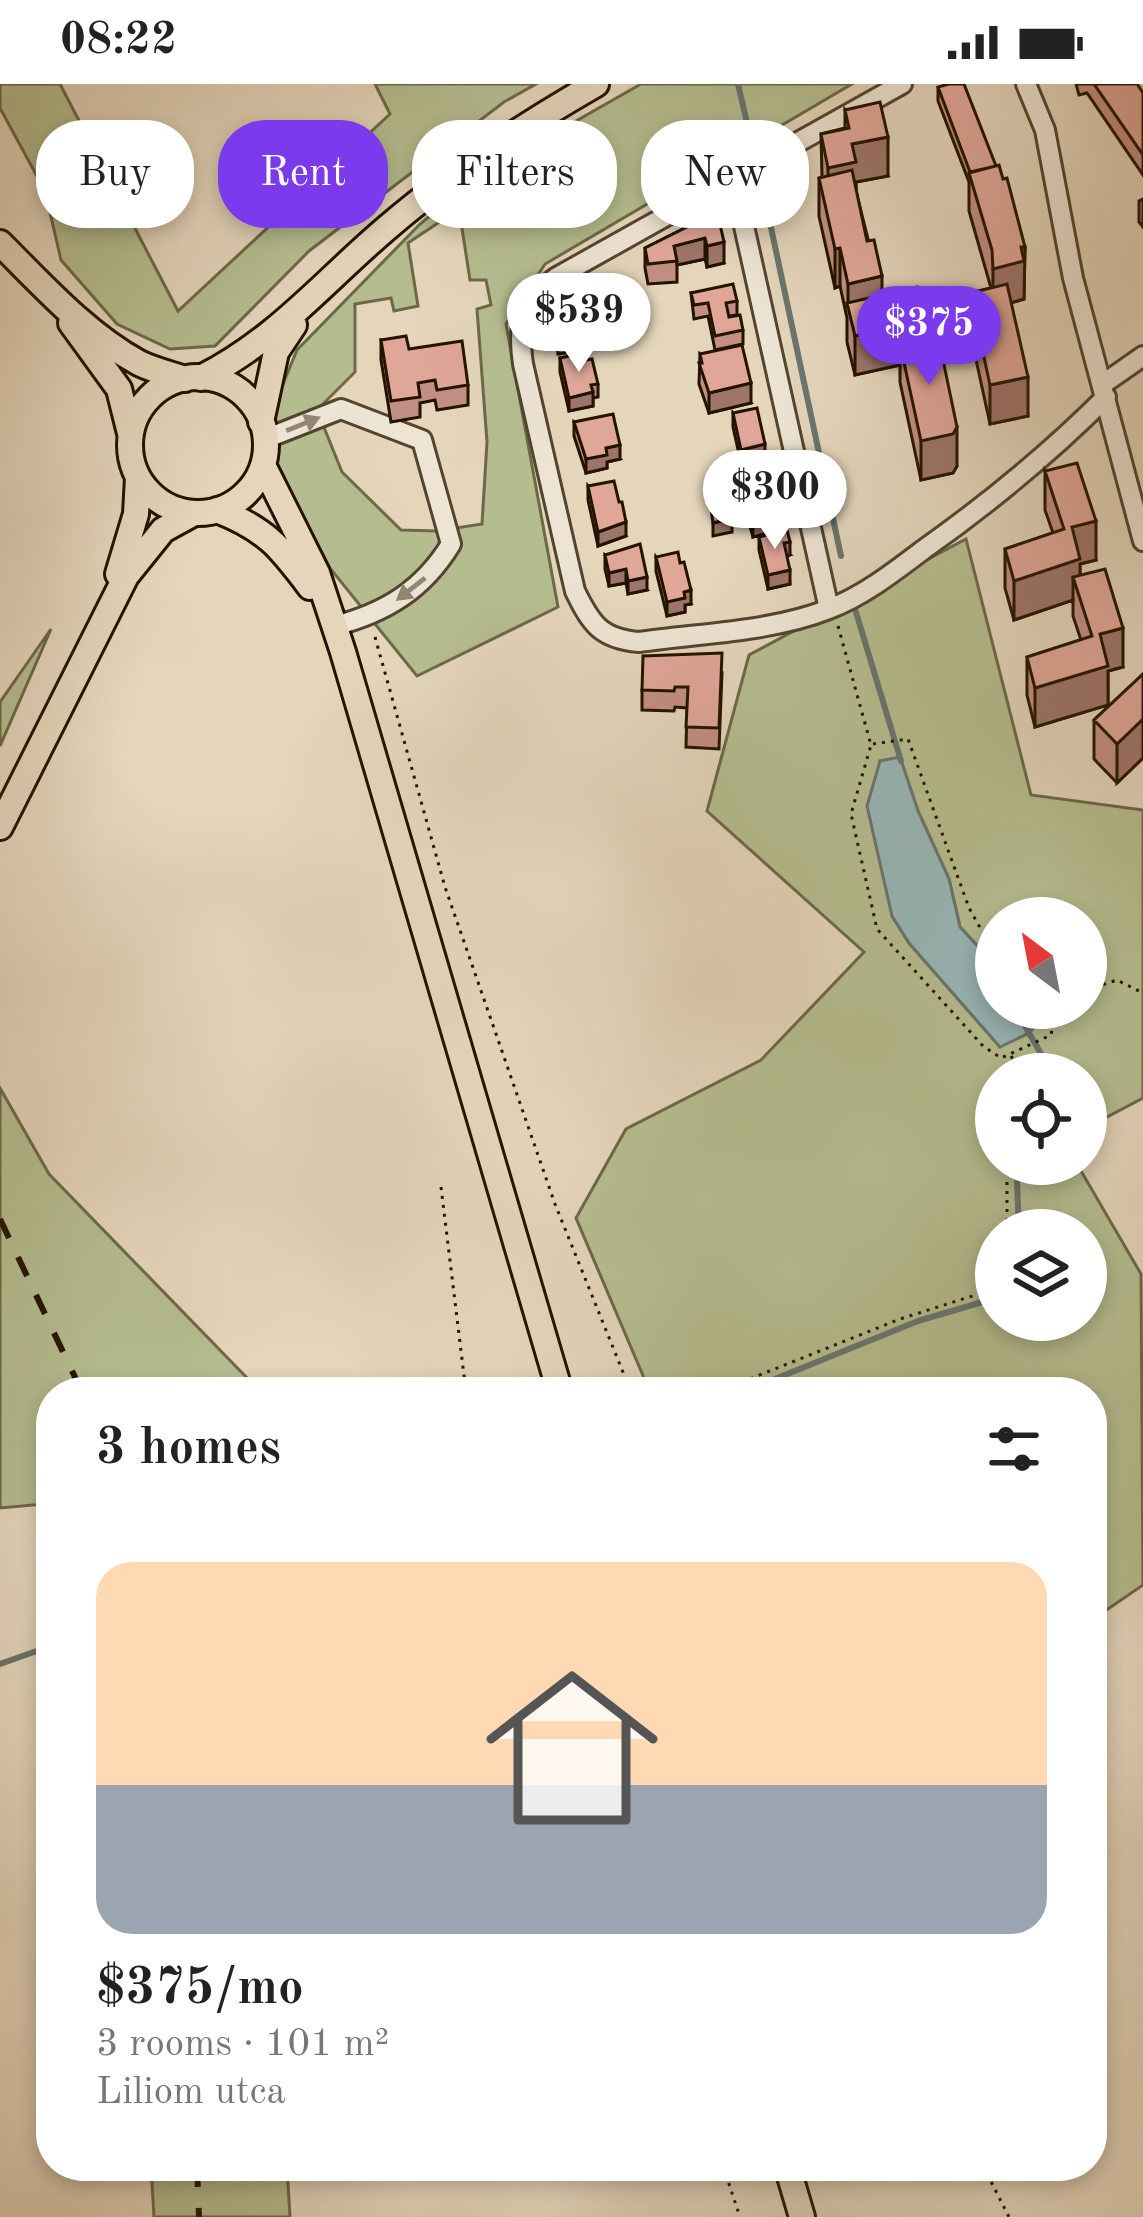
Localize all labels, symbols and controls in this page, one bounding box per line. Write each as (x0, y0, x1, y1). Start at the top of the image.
text: 08:22 (60, 19, 177, 64)
chip: Buy (36, 120, 194, 228)
chip: Rent (218, 120, 388, 228)
chip: Filters (412, 120, 617, 228)
chip: New (641, 120, 809, 228)
pin: $539 (508, 273, 650, 375)
pin: $375 (858, 286, 1000, 388)
text: $539 (534, 292, 624, 331)
text: $375 (884, 305, 974, 344)
one-way arrow (285, 414, 321, 433)
pin: $300 (704, 450, 846, 552)
text: $300 (730, 469, 820, 508)
one-way arrow (395, 576, 426, 601)
north arrow (975, 897, 1107, 1029)
map controls (975, 897, 1107, 1341)
button: locate (975, 1053, 1107, 1185)
button: layers (975, 1209, 1107, 1341)
icon: filters (981, 1416, 1047, 1482)
text: 3 homes (96, 1424, 281, 1475)
icon: home (464, 1640, 680, 1856)
text: $375/mo (96, 1964, 304, 2015)
text: 3 rooms · 101 m² (96, 2025, 389, 2064)
text: Liliom utca (96, 2073, 286, 2112)

